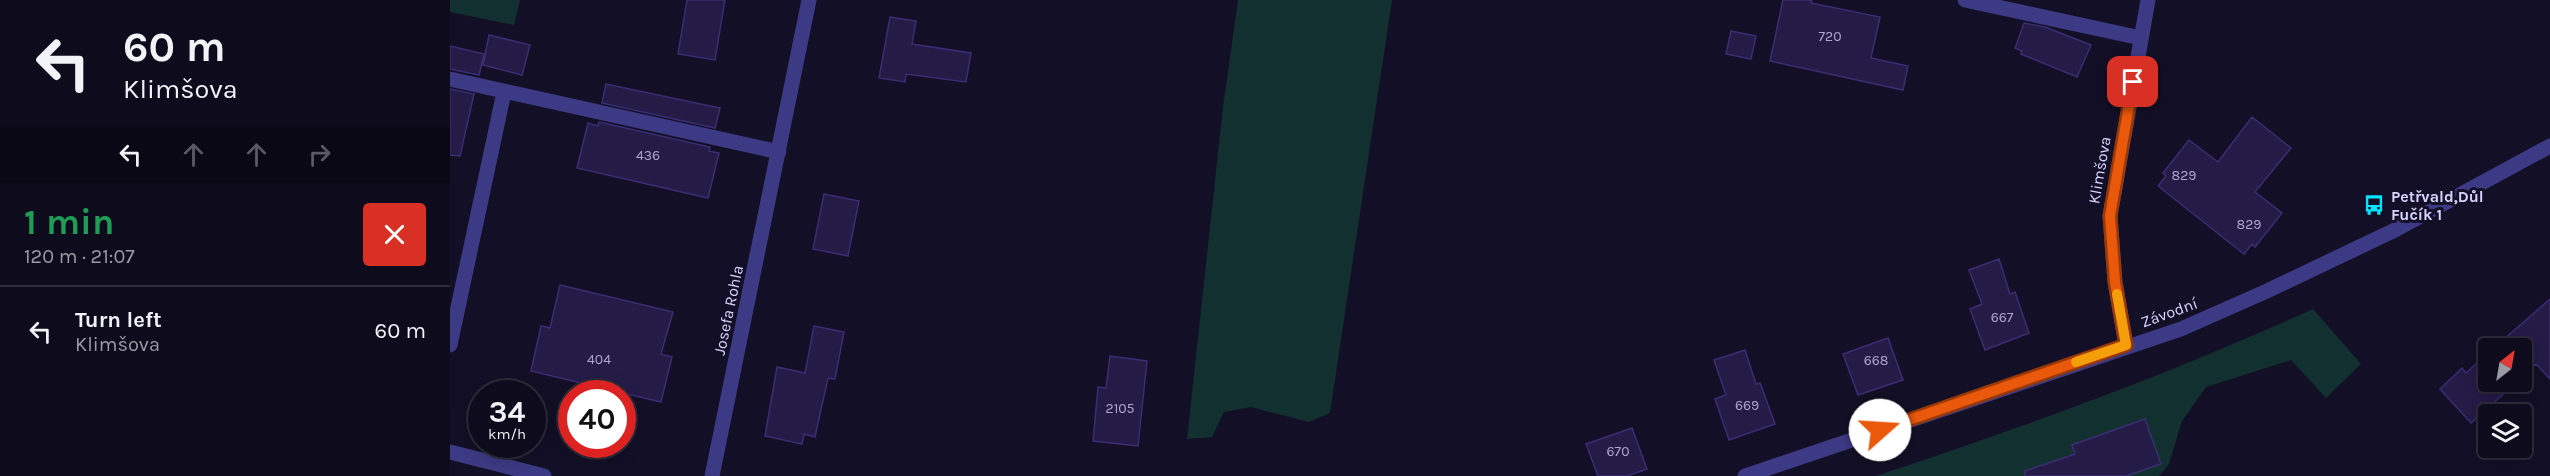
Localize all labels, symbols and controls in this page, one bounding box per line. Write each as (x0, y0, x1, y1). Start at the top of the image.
text: 60 m (123, 22, 226, 72)
icon: left (24, 24, 102, 102)
house number: 720 (1819, 28, 1842, 45)
pin (2107, 56, 2158, 107)
icon: arrive (2116, 65, 2149, 98)
text: Klimšova (123, 73, 238, 105)
street label: Klimšova (2084, 135, 2115, 205)
icon: left (114, 138, 147, 171)
icon: ahead (177, 138, 210, 171)
icon: ahead (240, 138, 273, 171)
icon: right (303, 138, 336, 171)
house number: 436 (636, 147, 660, 164)
house number: 829 (2172, 167, 2196, 184)
place label: Petřvald,Důl Fučík 1 (2391, 187, 2484, 224)
bus stop icon: Petřvald,Důl Fučík 1 (2362, 193, 2386, 217)
text: 1 min (24, 201, 114, 243)
button: close (363, 203, 426, 266)
house number: 829 (2237, 216, 2261, 233)
text: 120 m · 21:07 (24, 245, 135, 268)
street label: Josefa Rohla (710, 263, 747, 357)
street label: Závodní (2138, 293, 2200, 331)
text: Turn left (75, 307, 162, 333)
house number: 667 (1991, 309, 2014, 326)
icon: left (24, 315, 57, 348)
text: 60 m (375, 318, 426, 344)
text: Klimšova (75, 333, 160, 356)
north arrow (2478, 338, 2532, 392)
map controls (2478, 338, 2532, 458)
house number: 404 (587, 351, 611, 368)
house number: 668 (1864, 352, 1888, 369)
speed limit sign: 40 (558, 380, 636, 458)
text: 34 (489, 394, 525, 430)
house number: 669 (1735, 397, 1759, 414)
position arrow (1848, 398, 1912, 462)
house number: 2105 (1106, 400, 1135, 417)
button: layers (2478, 404, 2532, 458)
text: km/h (488, 425, 526, 443)
house number: 670 (1607, 443, 1629, 460)

